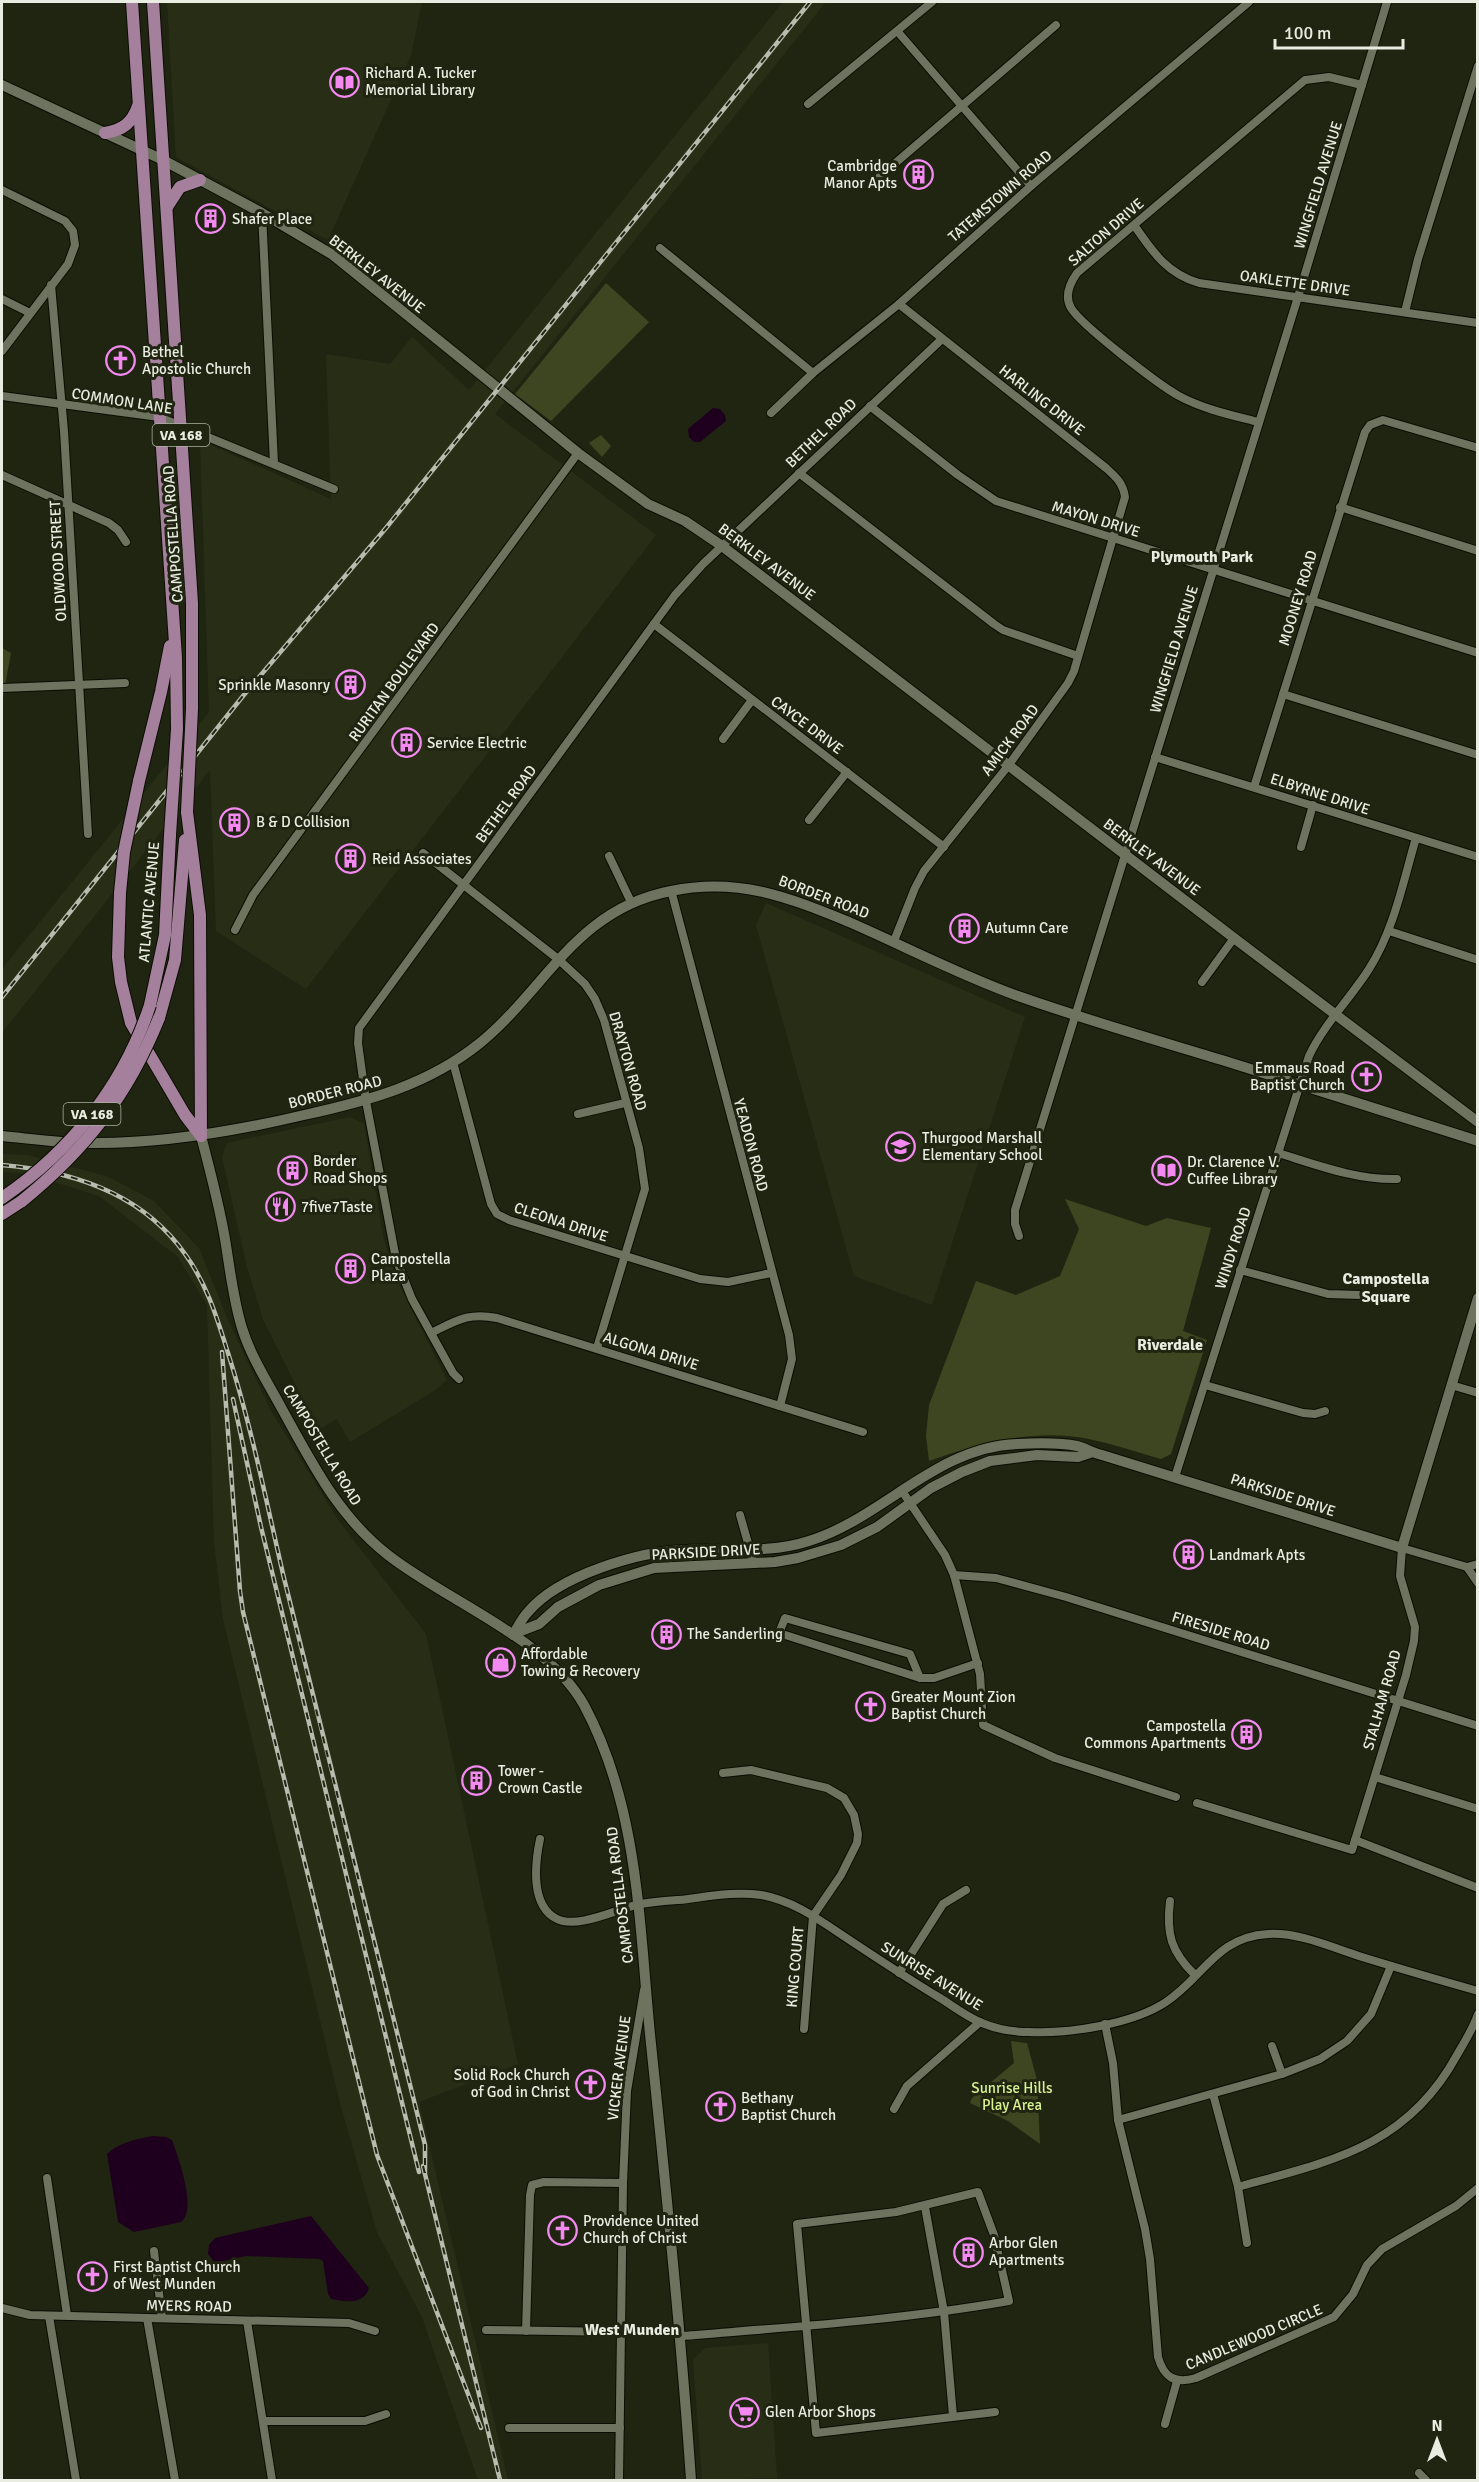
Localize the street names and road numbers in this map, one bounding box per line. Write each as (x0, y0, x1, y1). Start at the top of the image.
street label: WINGFIELD AVENUE (1290, 119, 1346, 251)
street label: TATEMSTOWN ROAD (945, 146, 1055, 246)
street label: SALTON DRIVE (1065, 194, 1147, 270)
street label: BERKLEY AVENUE (325, 231, 429, 317)
street label: OAKLETTE DRIVE (1239, 266, 1351, 300)
street label: HARLING DRIVE (996, 361, 1088, 439)
street label: COMMON LANE (70, 384, 174, 418)
street label: BETHEL ROAD (782, 395, 860, 471)
road number: VA 168 (152, 424, 210, 446)
street label: CAMPOSTELLA ROAD (159, 465, 187, 603)
street label: MAYON DRIVE (1050, 497, 1142, 541)
street label: OLDWOOD STREET (46, 499, 70, 622)
street label: BERKLEY AVENUE (715, 520, 819, 604)
street label: MOONEY ROAD (1275, 548, 1321, 648)
street label: WINGFIELD AVENUE (1146, 583, 1202, 715)
street label: RURITAN BOULEVARD (345, 619, 443, 745)
street label: CAYCE DRIVE (767, 692, 847, 758)
street label: AMICK ROAD (977, 701, 1043, 779)
street label: BETHEL ROAD (472, 762, 540, 846)
street label: ELBYRNE DRIVE (1268, 769, 1372, 819)
street label: BERKLEY AVENUE (1100, 815, 1204, 899)
street label: ATLANTIC AVENUE (135, 841, 163, 963)
street label: BORDER ROAD (776, 871, 872, 923)
street label: DRAYTON ROAD (605, 1009, 651, 1113)
street label: BORDER ROAD (286, 1072, 384, 1112)
street label: YEADON ROAD (730, 1096, 772, 1194)
road number: VA 168 (64, 1103, 121, 1125)
street label: CLEONA DRIVE (512, 1198, 610, 1246)
street label: WINDY ROAD (1211, 1205, 1255, 1291)
street label: ALGONA DRIVE (601, 1328, 701, 1374)
street label: CAMPOSTELLA ROAD (279, 1381, 365, 1509)
street label: PARKSIDE DRIVE (1228, 1470, 1338, 1520)
street label: PARKSIDE DRIVE (651, 1540, 761, 1564)
street label: FIRESIDE ROAD (1170, 1608, 1272, 1654)
street label: STALHAM ROAD (1359, 1648, 1405, 1752)
street label: CAMPOSTELLA ROAD (603, 1826, 637, 1964)
street label: KING COURT (782, 1925, 808, 2008)
street label: SUNRISE AVENUE (878, 1938, 986, 2014)
street label: VICKER AVENUE (604, 2014, 634, 2122)
street label: MYERS ROAD (146, 2296, 232, 2316)
street label: CANDLEWOOD CIRCLE (1183, 2300, 1325, 2374)

